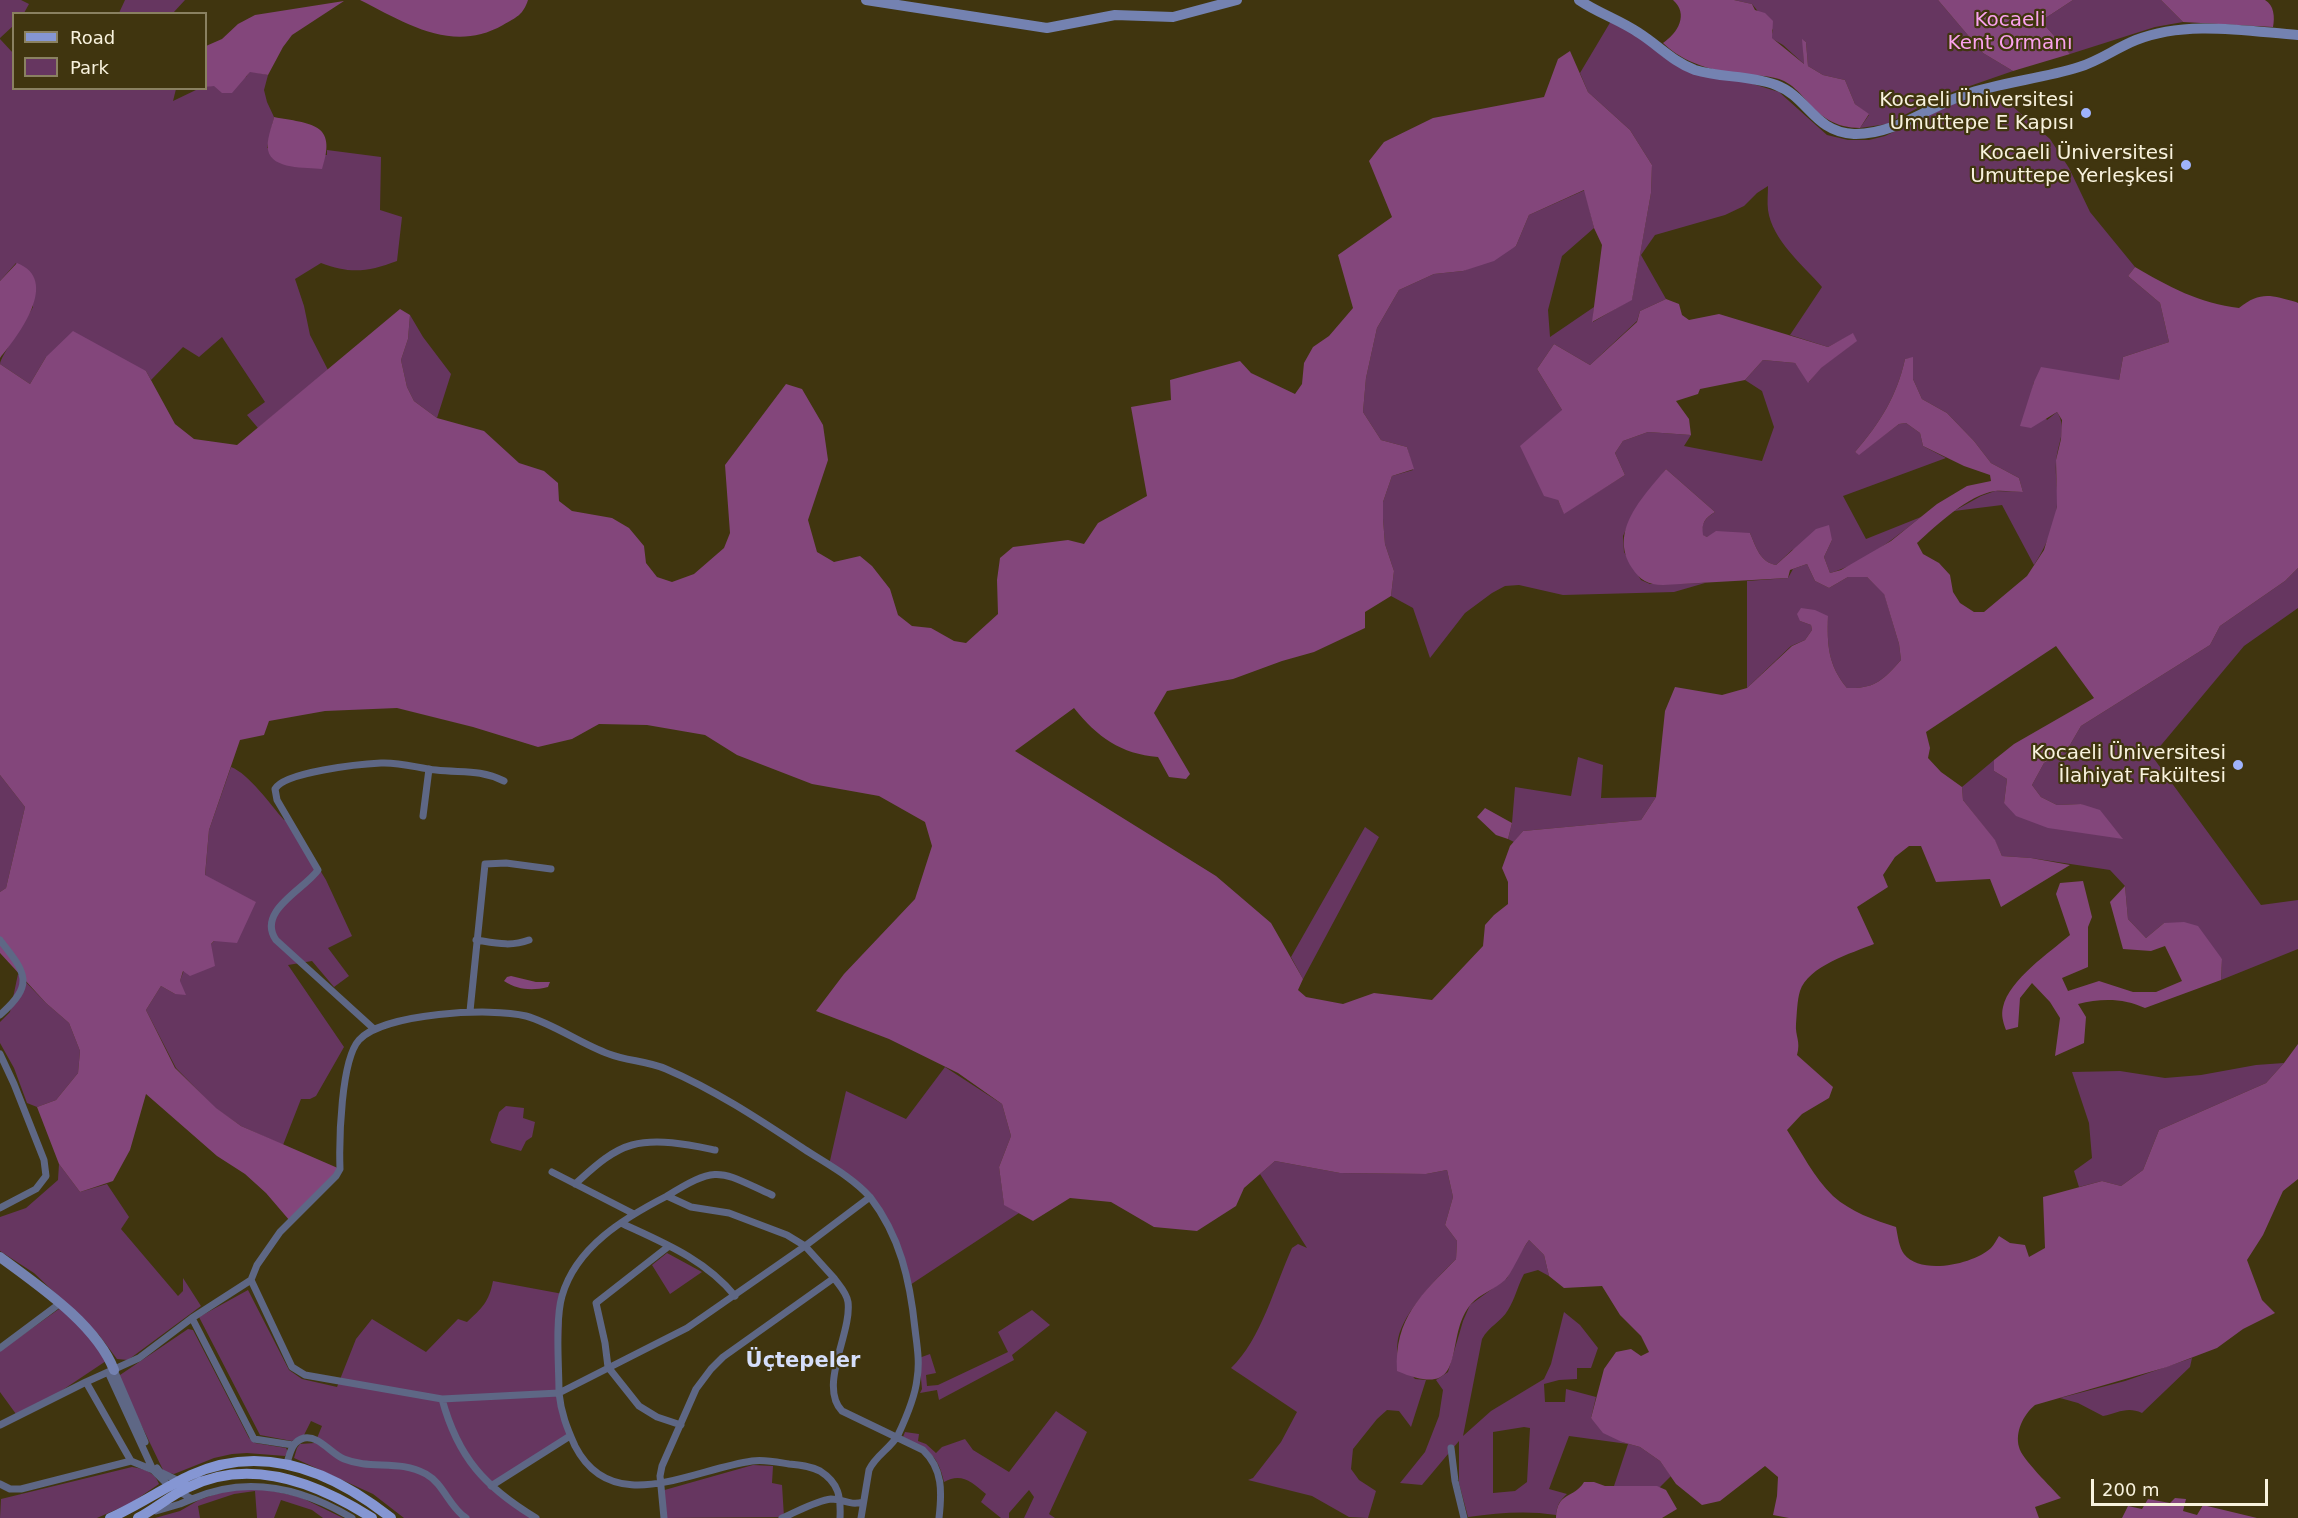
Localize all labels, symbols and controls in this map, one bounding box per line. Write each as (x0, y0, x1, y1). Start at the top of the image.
park label: Kocaeli Kent Ormanı (1948, 9, 2072, 56)
legend (12, 12, 207, 90)
text: Road (70, 27, 115, 48)
text: Park (70, 57, 109, 78)
place label: Kocaeli Üniversitesi Umuttepe E Kapısı (1879, 89, 2074, 136)
marker: Kocaeli Üniversitesi Umuttepe E Kapısı (2079, 106, 2093, 120)
place label: Kocaeli Üniversitesi Umuttepe Yerleşkesi (1970, 142, 2174, 189)
marker: Kocaeli Üniversitesi Umuttepe Yerleşkesi (2179, 158, 2193, 172)
place label: Kocaeli Üniversitesi İlahiyat Fakültesi (2031, 742, 2226, 789)
marker: Kocaeli Üniversitesi İlahiyat Fakültesi (2231, 758, 2245, 772)
district label: Üçtepeler (746, 1349, 860, 1375)
scale bar (2094, 1467, 2271, 1505)
text: 200 m (2102, 1479, 2160, 1500)

